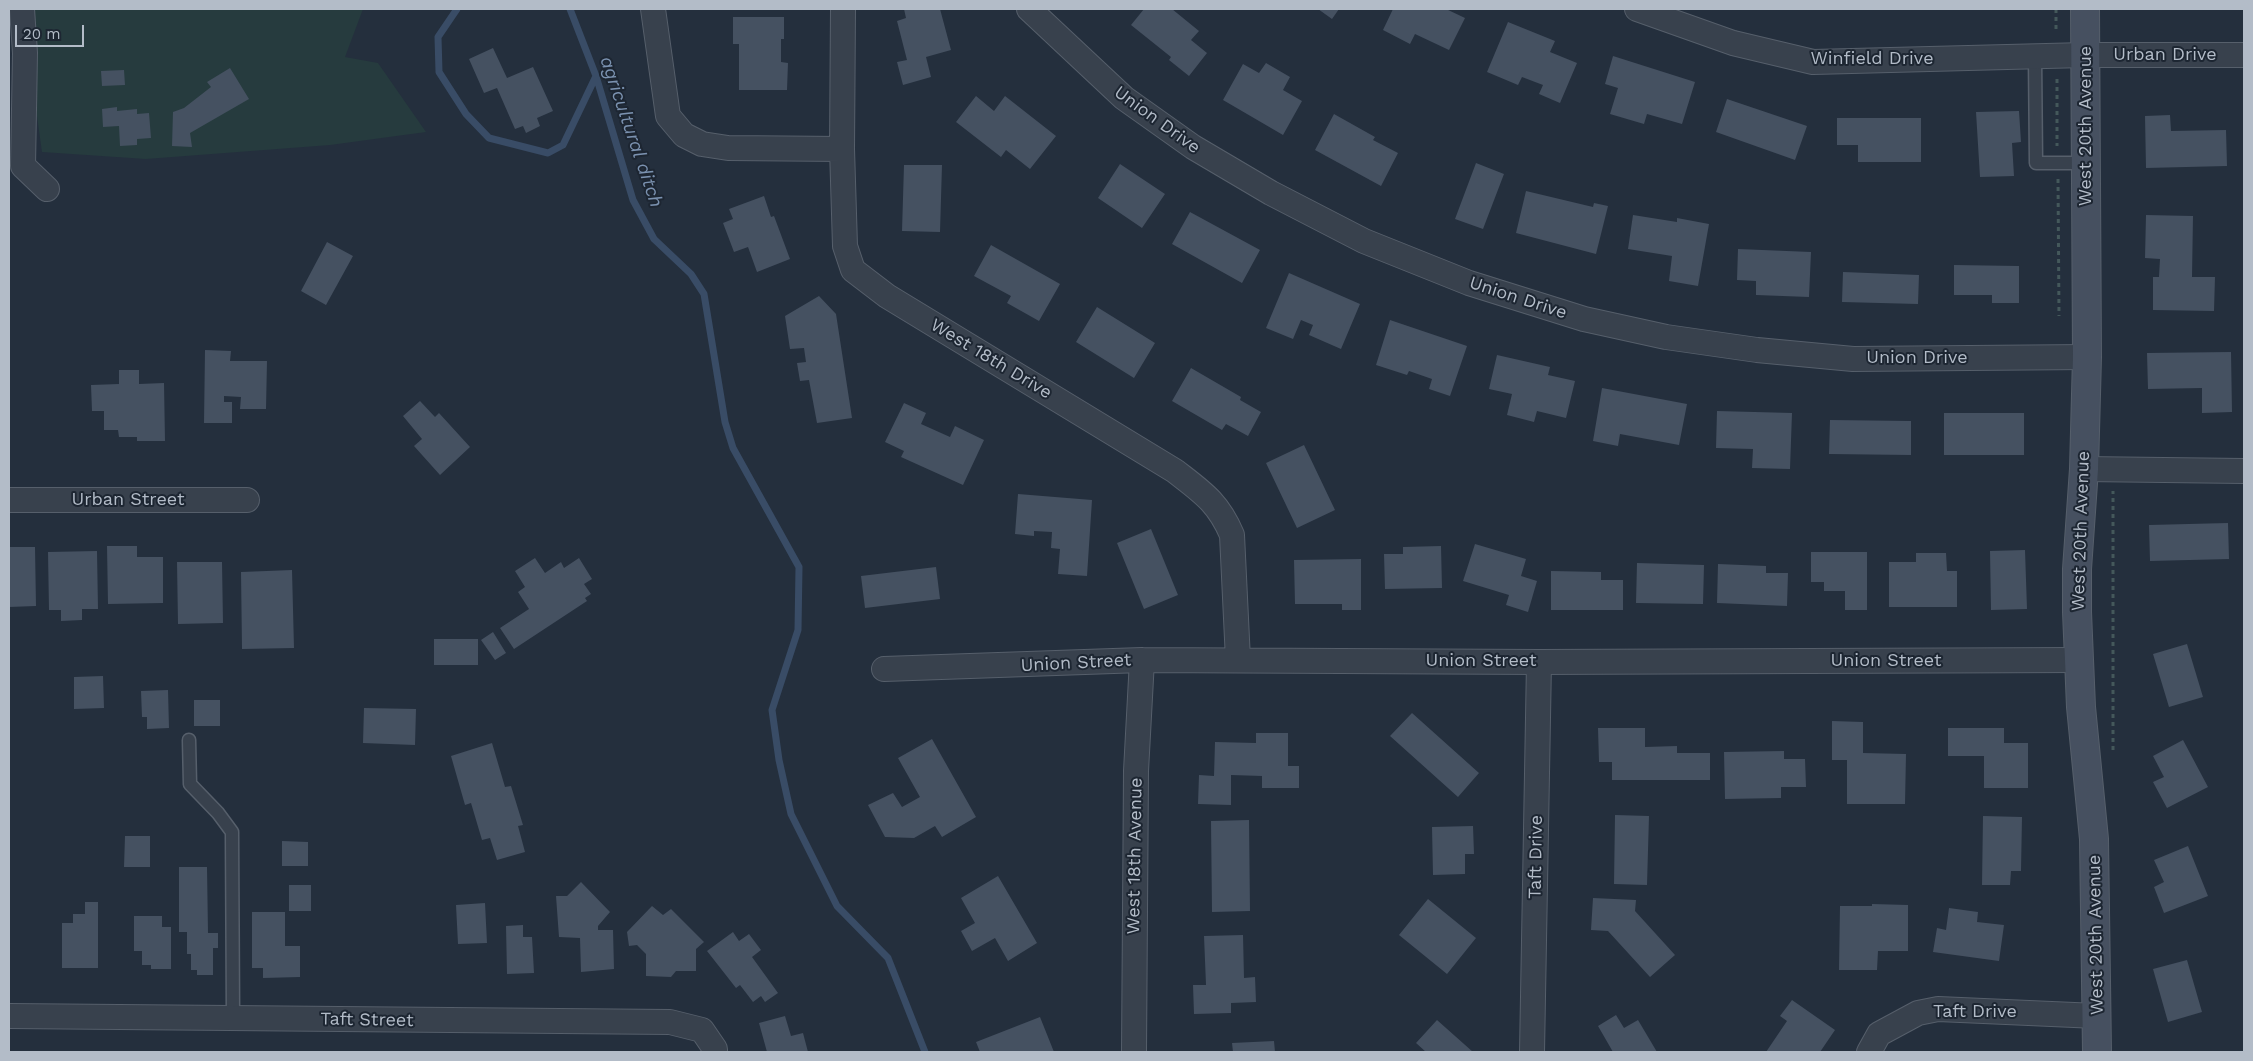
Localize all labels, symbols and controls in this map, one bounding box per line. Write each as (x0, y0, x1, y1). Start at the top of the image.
scale bar (18, 15, 86, 47)
text: 20 m (23, 25, 61, 43)
street label: Urban Drive (2113, 44, 2217, 66)
street label: West 20th Avenue (2075, 46, 2097, 206)
street label: Winfield Drive (1810, 48, 1934, 70)
water label: agricultural ditch (594, 53, 668, 211)
street label: Union Drive (1110, 81, 1204, 159)
street label: Union Drive (1466, 272, 1570, 324)
street label: West 18th Drive (926, 314, 1056, 404)
street label: Union Drive (1866, 347, 1968, 369)
street label: West 20th Avenue (2067, 450, 2095, 612)
street label: Urban Street (72, 489, 184, 511)
street label: Union Street (1020, 649, 1132, 677)
street label: Union Street (1426, 650, 1536, 672)
street label: Union Street (1831, 650, 1941, 672)
street label: West 18th Avenue (1123, 777, 1147, 935)
street label: Taft Drive (1524, 815, 1548, 899)
street label: West 20th Avenue (2084, 855, 2108, 1015)
street label: Taft Drive (1933, 1001, 2017, 1023)
street label: Taft Street (320, 1008, 414, 1032)

